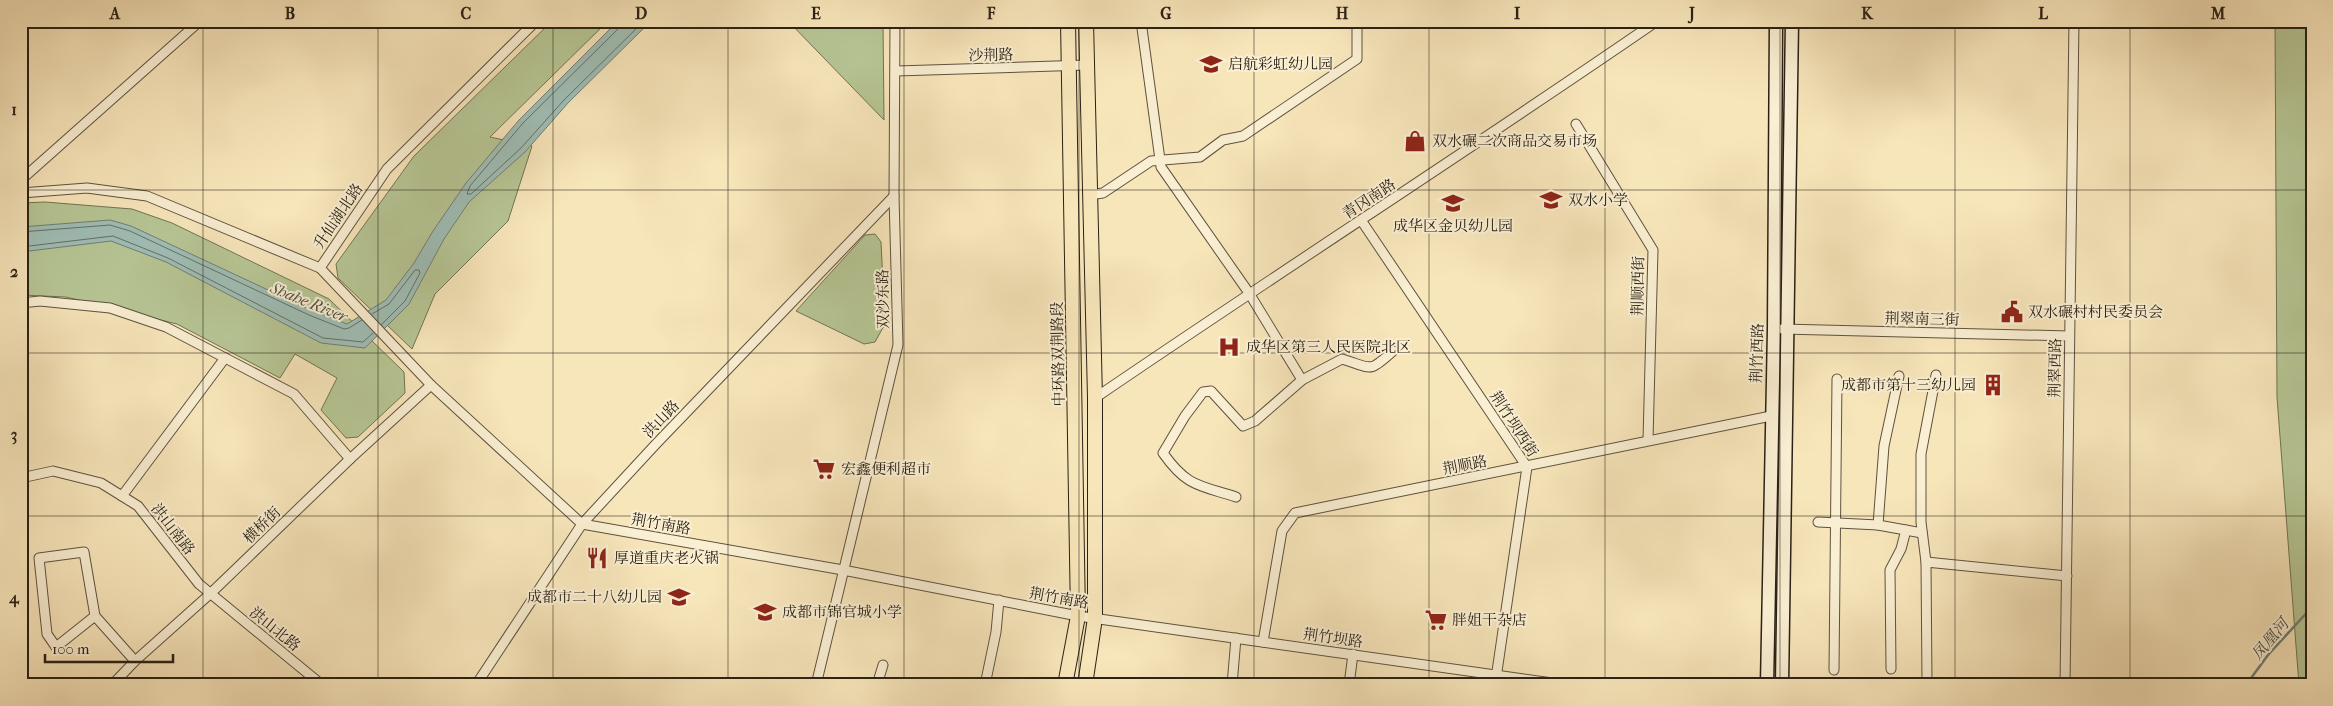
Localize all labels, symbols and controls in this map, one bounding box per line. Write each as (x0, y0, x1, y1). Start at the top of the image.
text: A (109, 4, 121, 23)
text: B (285, 4, 295, 23)
text: C (461, 4, 472, 23)
text: D (635, 4, 647, 23)
text: E (811, 4, 821, 23)
text: F (986, 4, 996, 23)
text: G (1160, 4, 1172, 23)
text: H (1336, 4, 1349, 23)
text: I (1514, 4, 1521, 23)
text: J (1687, 4, 1695, 24)
text: K (1861, 4, 1874, 23)
text: L (2038, 4, 2048, 23)
text: M (2210, 4, 2226, 23)
street label: 沙荆路 (968, 46, 1014, 64)
school or university icon: 启航彩虹幼儿园 (1198, 51, 1224, 77)
place label: 启航彩虹幼儿园 (1228, 55, 1333, 73)
text: 1 (11, 100, 17, 119)
shop icon: 双水碾二次商品交易市场 (1402, 128, 1428, 154)
place label: 双水碾二次商品交易市场 (1432, 132, 1597, 150)
street label: 青冈南路 (1339, 175, 1399, 223)
street label: 升仙湖北路 (310, 180, 366, 252)
school or university icon: 双水小学 (1538, 187, 1564, 213)
school or university icon: 成华区金贝幼儿园 (1440, 190, 1466, 216)
place label: 双水小学 (1568, 191, 1628, 209)
place label: 成华区金贝幼儿园 (1393, 217, 1513, 235)
street label: 荆顺西街 (1628, 256, 1648, 316)
text: 2 (10, 262, 18, 281)
street label: 双沙东路 (873, 269, 893, 329)
water label: Shahe River (267, 278, 352, 327)
public building icon: 双水碾村村民委员会 (1999, 299, 2025, 325)
street label: 中环路双荆路段 (1048, 301, 1068, 407)
place label: 双水碾村村民委员会 (2028, 303, 2163, 321)
street label: 荆翠南三街 (1884, 309, 1960, 329)
street label: 荆竹西路 (1747, 323, 1767, 383)
hospital icon: 成华区第三人民医院北区 (1216, 334, 1242, 360)
place label: 成华区第三人民医院北区 (1246, 338, 1411, 356)
street label: 荆翠西路 (2045, 338, 2065, 398)
building icon: 成都市第十三幼儿园 (1980, 372, 2006, 398)
place label: 成都市第十三幼儿园 (1841, 376, 1976, 394)
street label: 荆竹坝西街 (1486, 388, 1542, 460)
street label: 洪山路 (639, 397, 683, 441)
text: 3 (11, 425, 17, 445)
street label: 荆顺路 (1441, 452, 1489, 478)
supermarket icon: 宏鑫便利超市 (811, 456, 837, 482)
place label: 宏鑫便利超市 (841, 460, 931, 478)
street label: 洪山南路 (147, 500, 199, 558)
street label: 横桥街 (240, 503, 284, 547)
street label: 荆竹南路 (630, 510, 692, 538)
restaurant icon: 厚道重庆老火锅 (584, 545, 610, 571)
place label: 厚道重庆老火锅 (614, 549, 719, 567)
school or university icon: 成都市二十八幼儿园 (666, 584, 692, 610)
street label: 荆竹南路 (1028, 584, 1090, 612)
text: 4 (8, 588, 20, 608)
place label: 成都市二十八幼儿园 (527, 588, 662, 606)
school or university icon: 成都市锦官城小学 (752, 599, 778, 625)
street label: 洪山北路 (246, 603, 304, 655)
place label: 成都市锦官城小学 (782, 603, 902, 621)
supermarket icon: 胖姐干杂店 (1423, 607, 1449, 633)
place label: 胖姐干杂店 (1452, 611, 1527, 629)
water label: 凤凰河 (2247, 612, 2295, 663)
street label: 荆竹坝路 (1302, 625, 1364, 651)
scale bar (45, 631, 172, 663)
text: 100 m (52, 640, 90, 658)

